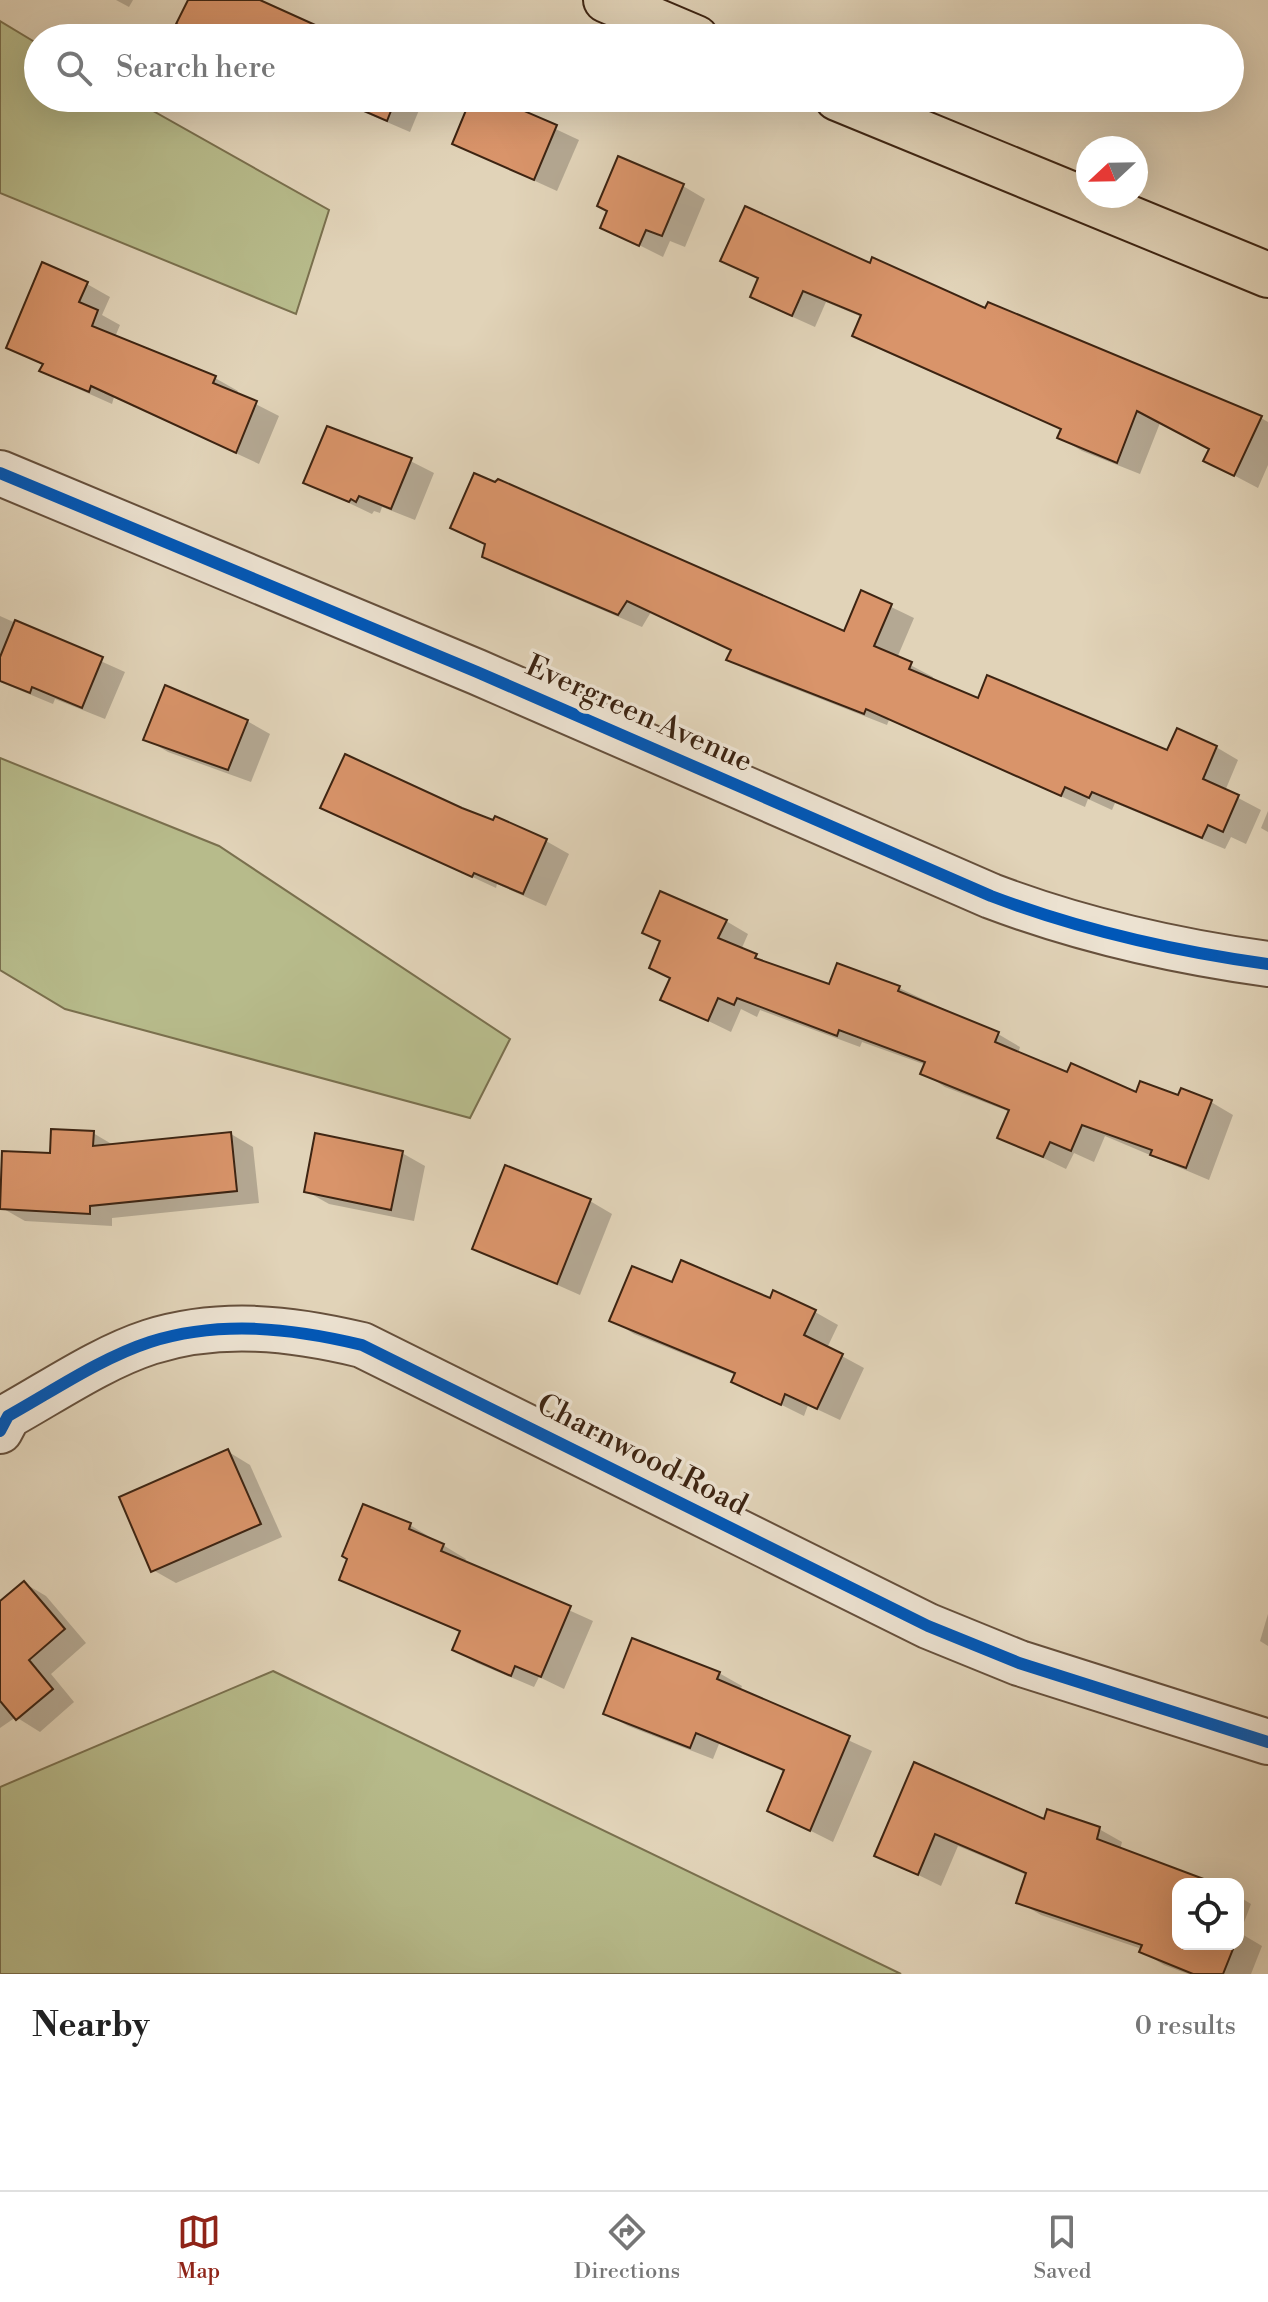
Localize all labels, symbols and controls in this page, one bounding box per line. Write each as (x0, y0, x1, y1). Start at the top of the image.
search box (24, 24, 1244, 112)
icon: search (52, 46, 96, 90)
text: Search here (116, 49, 276, 87)
north arrow (1076, 136, 1148, 208)
street label: Evergreen Avenue (520, 647, 758, 781)
street label: Charnwood Road (530, 1385, 754, 1525)
map controls (1172, 1878, 1244, 1950)
button: locate (1172, 1878, 1244, 1950)
text: Nearby (32, 2005, 150, 2047)
text: 0 results (1135, 2010, 1236, 2042)
tab: Map (177, 2210, 221, 2285)
tab: Directions (574, 2210, 680, 2285)
tab: Saved (1034, 2210, 1091, 2285)

